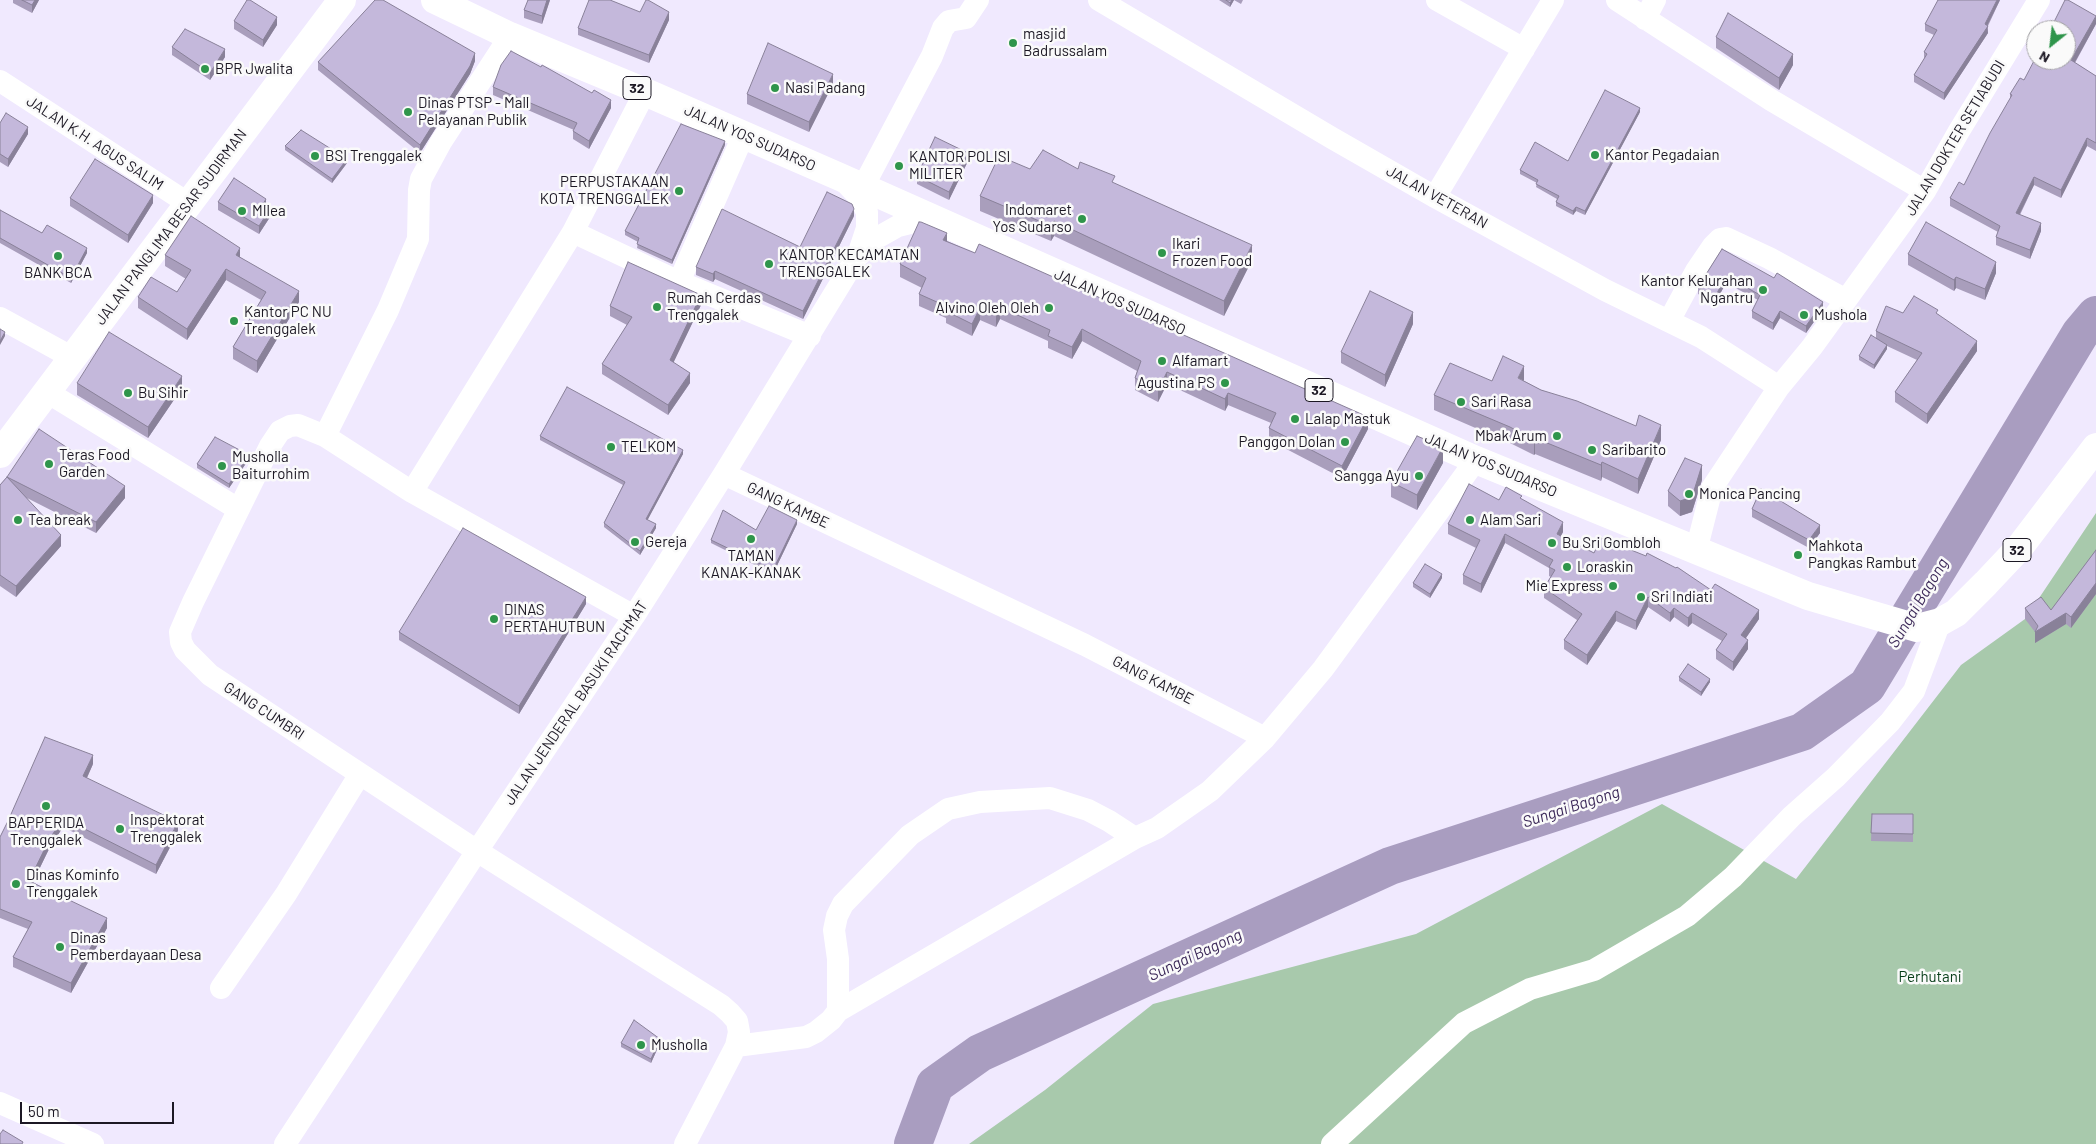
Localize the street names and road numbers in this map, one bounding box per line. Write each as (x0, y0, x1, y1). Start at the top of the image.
street label: JALAN DOKTER SETIABUDI (1901, 57, 2009, 219)
road number: 32 (623, 76, 651, 100)
street label: JALAN K.H. AGUS SALIM (23, 92, 167, 194)
street label: JALAN YOS SUDARSO (681, 101, 819, 175)
street label: JALAN PANGLIMA BESAR SUDIRMAN (91, 126, 251, 328)
street label: JALAN VETERAN (1383, 162, 1491, 232)
street label: JALAN YOS SUDARSO (1051, 265, 1189, 339)
road number: 32 (1305, 378, 1333, 402)
street label: JALAN YOS SUDARSO (1422, 429, 1560, 501)
street label: GANG KAMBE (744, 478, 832, 532)
road number: 32 (2003, 538, 2031, 562)
street label: JALAN JENDERAL BASUKI RACHMAT (501, 597, 651, 809)
street label: GANG KAMBE (1109, 652, 1197, 708)
street label: GANG CUMBRI (220, 678, 308, 744)

